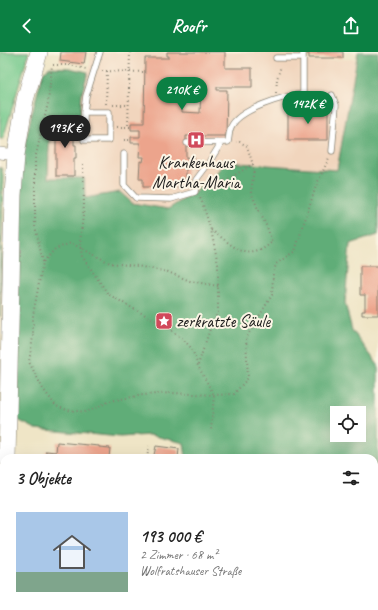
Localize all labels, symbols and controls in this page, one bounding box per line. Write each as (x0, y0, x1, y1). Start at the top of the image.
icon: back (16, 15, 38, 37)
text: Roofr (172, 15, 206, 37)
icon: share (340, 15, 362, 37)
pin: 210K € (149, 77, 215, 111)
text: 210K € (165, 82, 199, 98)
pin: 142K € (275, 91, 341, 125)
text: 142K € (291, 96, 325, 112)
pin: 193K € (32, 115, 98, 149)
text: 193K € (49, 120, 82, 136)
hospital icon: Krankenhaus Martha-Maria (186, 130, 206, 150)
place label: Krankenhaus Martha-Maria (152, 152, 242, 193)
place icon: zerkratzte Säule (154, 311, 174, 331)
place label: zerkratzte Säule (177, 311, 271, 332)
map controls (330, 406, 366, 442)
button: locate (330, 406, 366, 442)
icon: filters (340, 467, 362, 489)
text: 3 Objekte (16, 468, 71, 489)
text: 193 000 € (140, 526, 202, 547)
icon: home (48, 528, 96, 576)
text: 2 Zimmer · 68 m² (140, 547, 217, 563)
text: Wolfratshauser Straße (140, 563, 241, 579)

